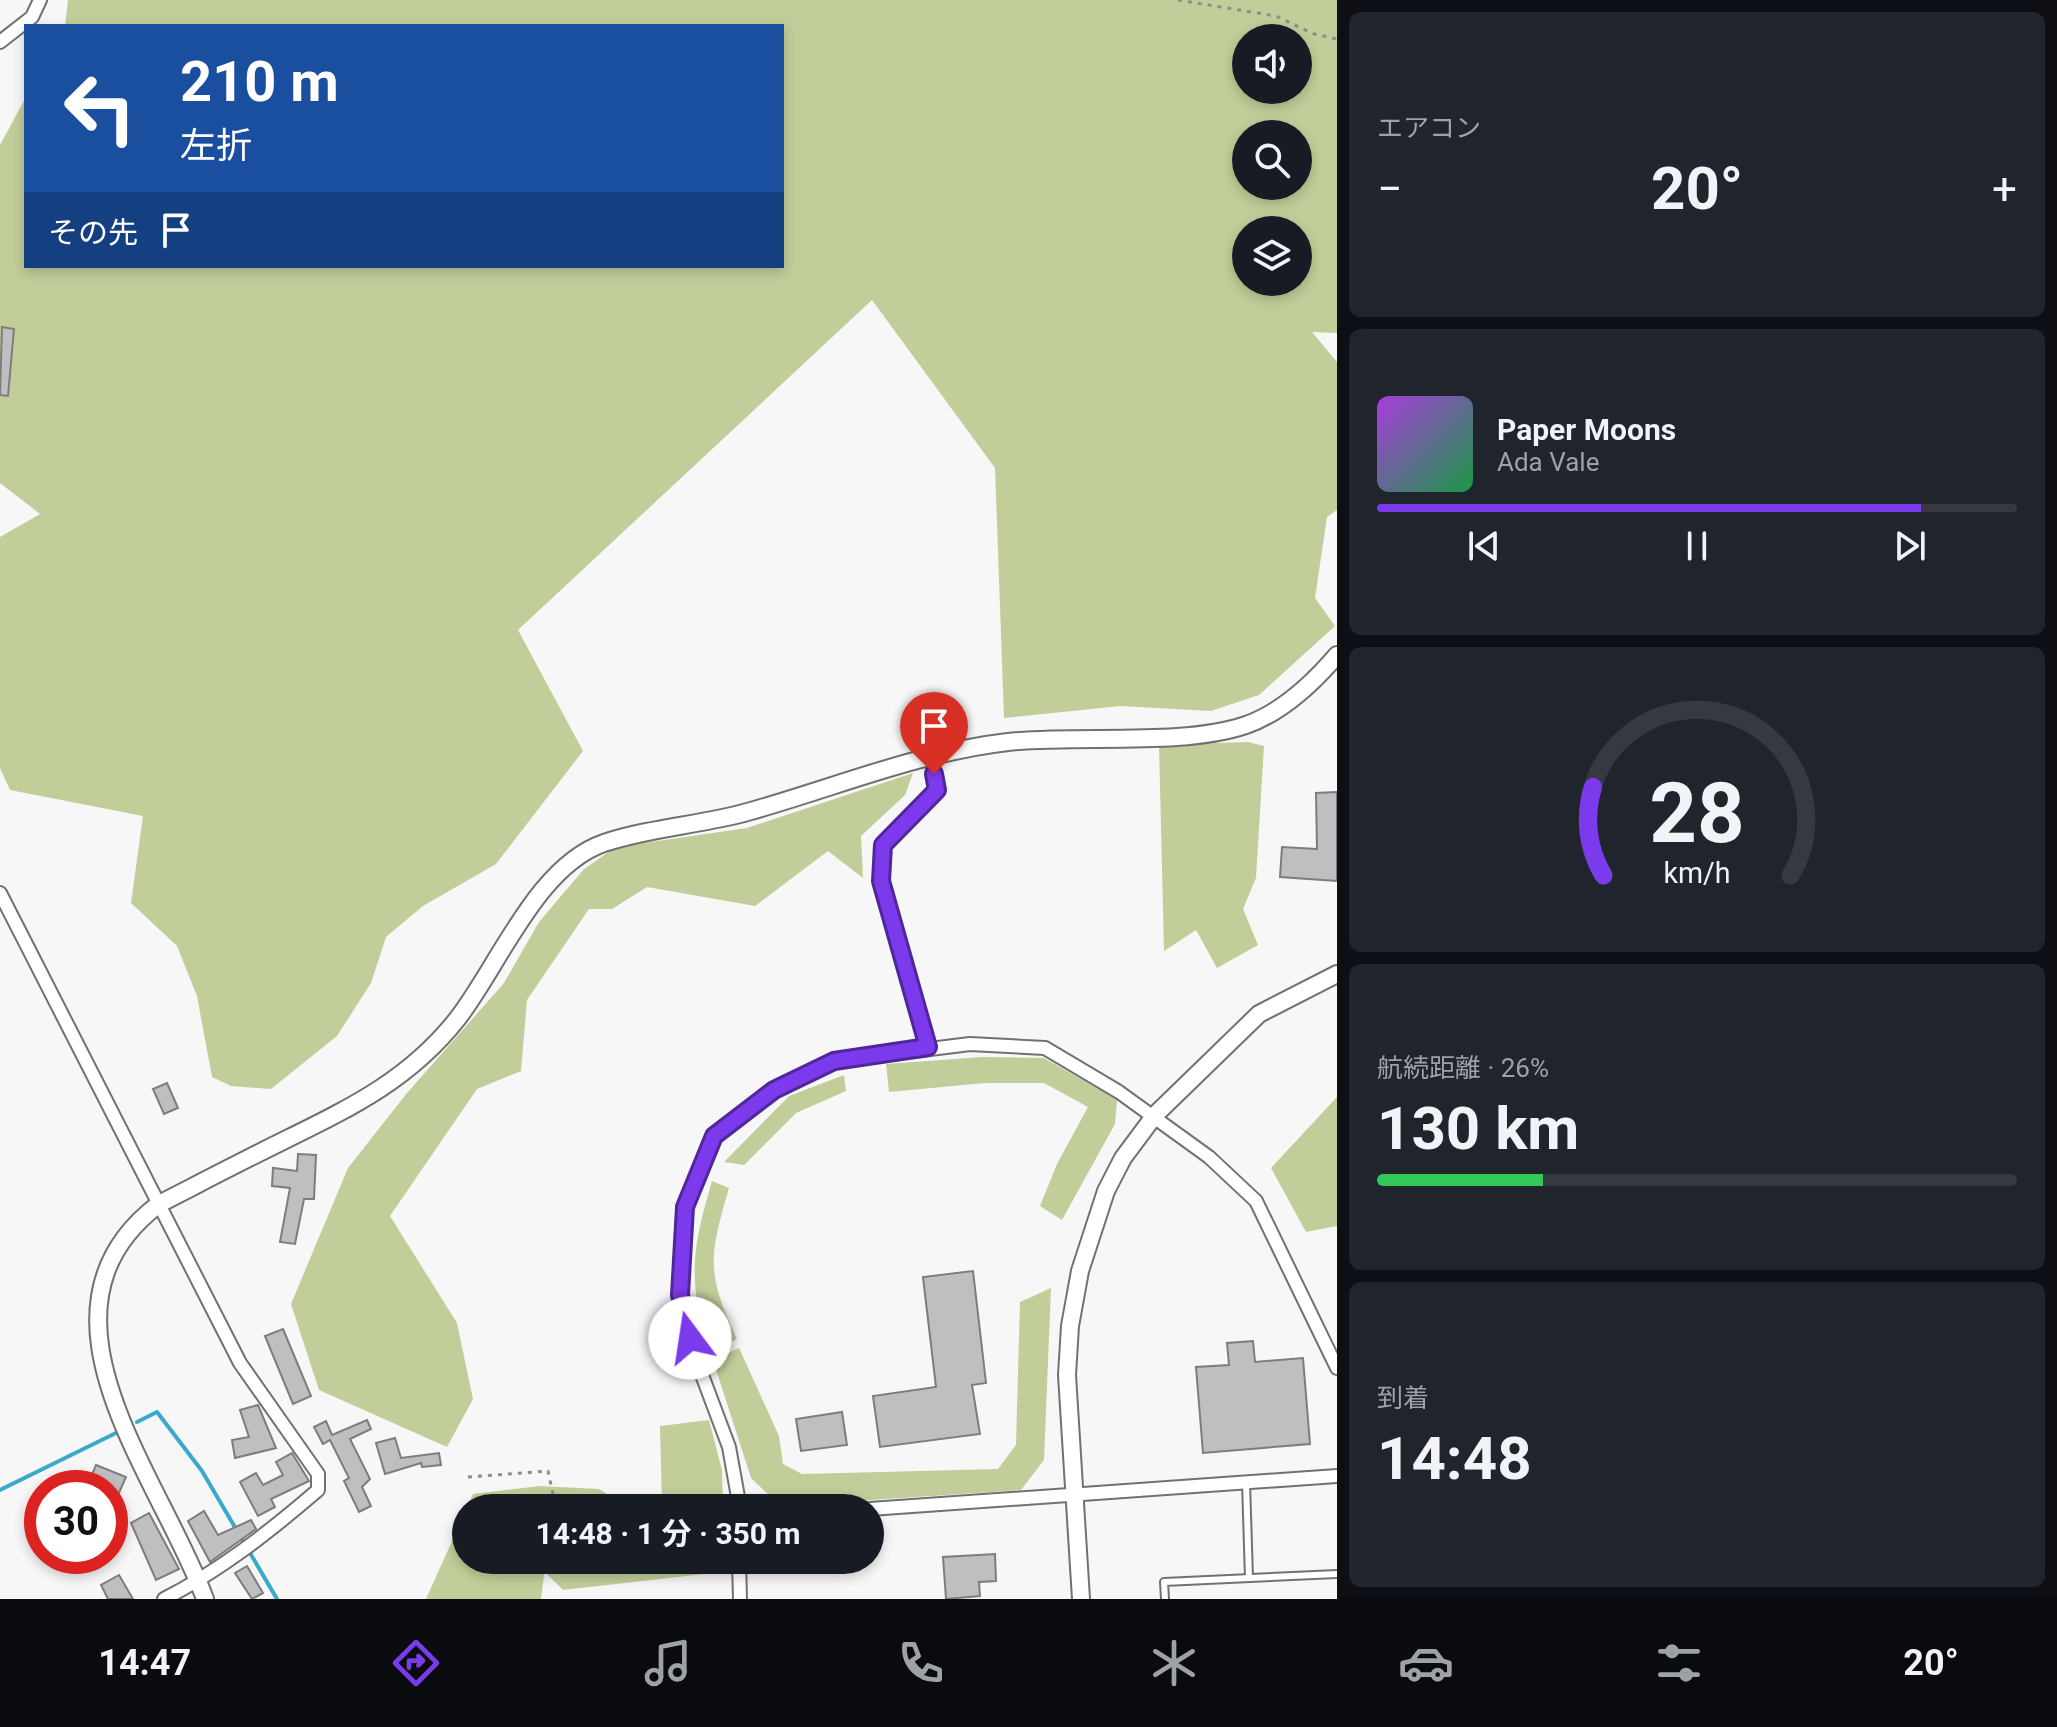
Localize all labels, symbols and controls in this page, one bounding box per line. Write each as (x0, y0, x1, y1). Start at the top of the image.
map controls (1232, 24, 1312, 296)
button: sound (1232, 24, 1312, 104)
text: 210 m (180, 49, 339, 115)
icon: left (48, 56, 152, 160)
text: エアコン (1377, 113, 1481, 143)
button: search (1232, 120, 1312, 200)
text: 左折 (180, 125, 252, 167)
text: 20° (1651, 153, 1743, 224)
text: − (1377, 163, 1402, 215)
text: + (1992, 163, 2017, 215)
icon: arrive (154, 208, 198, 252)
text: その先 (48, 215, 138, 250)
button: layers (1232, 216, 1312, 296)
text: Paper Moons (1497, 412, 1676, 447)
text: Ada Vale (1497, 447, 1599, 477)
icon: previous (1462, 524, 1506, 568)
icon: pause (1675, 524, 1719, 568)
icon: next (1888, 524, 1932, 568)
pin (900, 692, 968, 774)
icon: arrive (912, 704, 956, 748)
text: 28 (1649, 764, 1745, 861)
text: km/h (1663, 856, 1731, 890)
text: 航続距離 · 26% (1377, 1053, 1549, 1083)
text: 130 km (1377, 1093, 1579, 1164)
position arrow (648, 1296, 732, 1380)
text: 到着 (1377, 1383, 1429, 1413)
text: 14:48 (1377, 1423, 1532, 1494)
speed limit sign: 30 (24, 1470, 128, 1574)
text: 14:48 · 1 分 · 350 m (536, 1516, 800, 1551)
icon: directions (388, 1635, 444, 1691)
icon: music (640, 1635, 696, 1691)
icon: phone (893, 1635, 949, 1691)
icon: climate (1146, 1635, 1202, 1691)
icon: car (1398, 1635, 1454, 1691)
icon: filters (1651, 1635, 1707, 1691)
text: 14:47 (98, 1642, 191, 1684)
text: 20° (1903, 1642, 1959, 1684)

